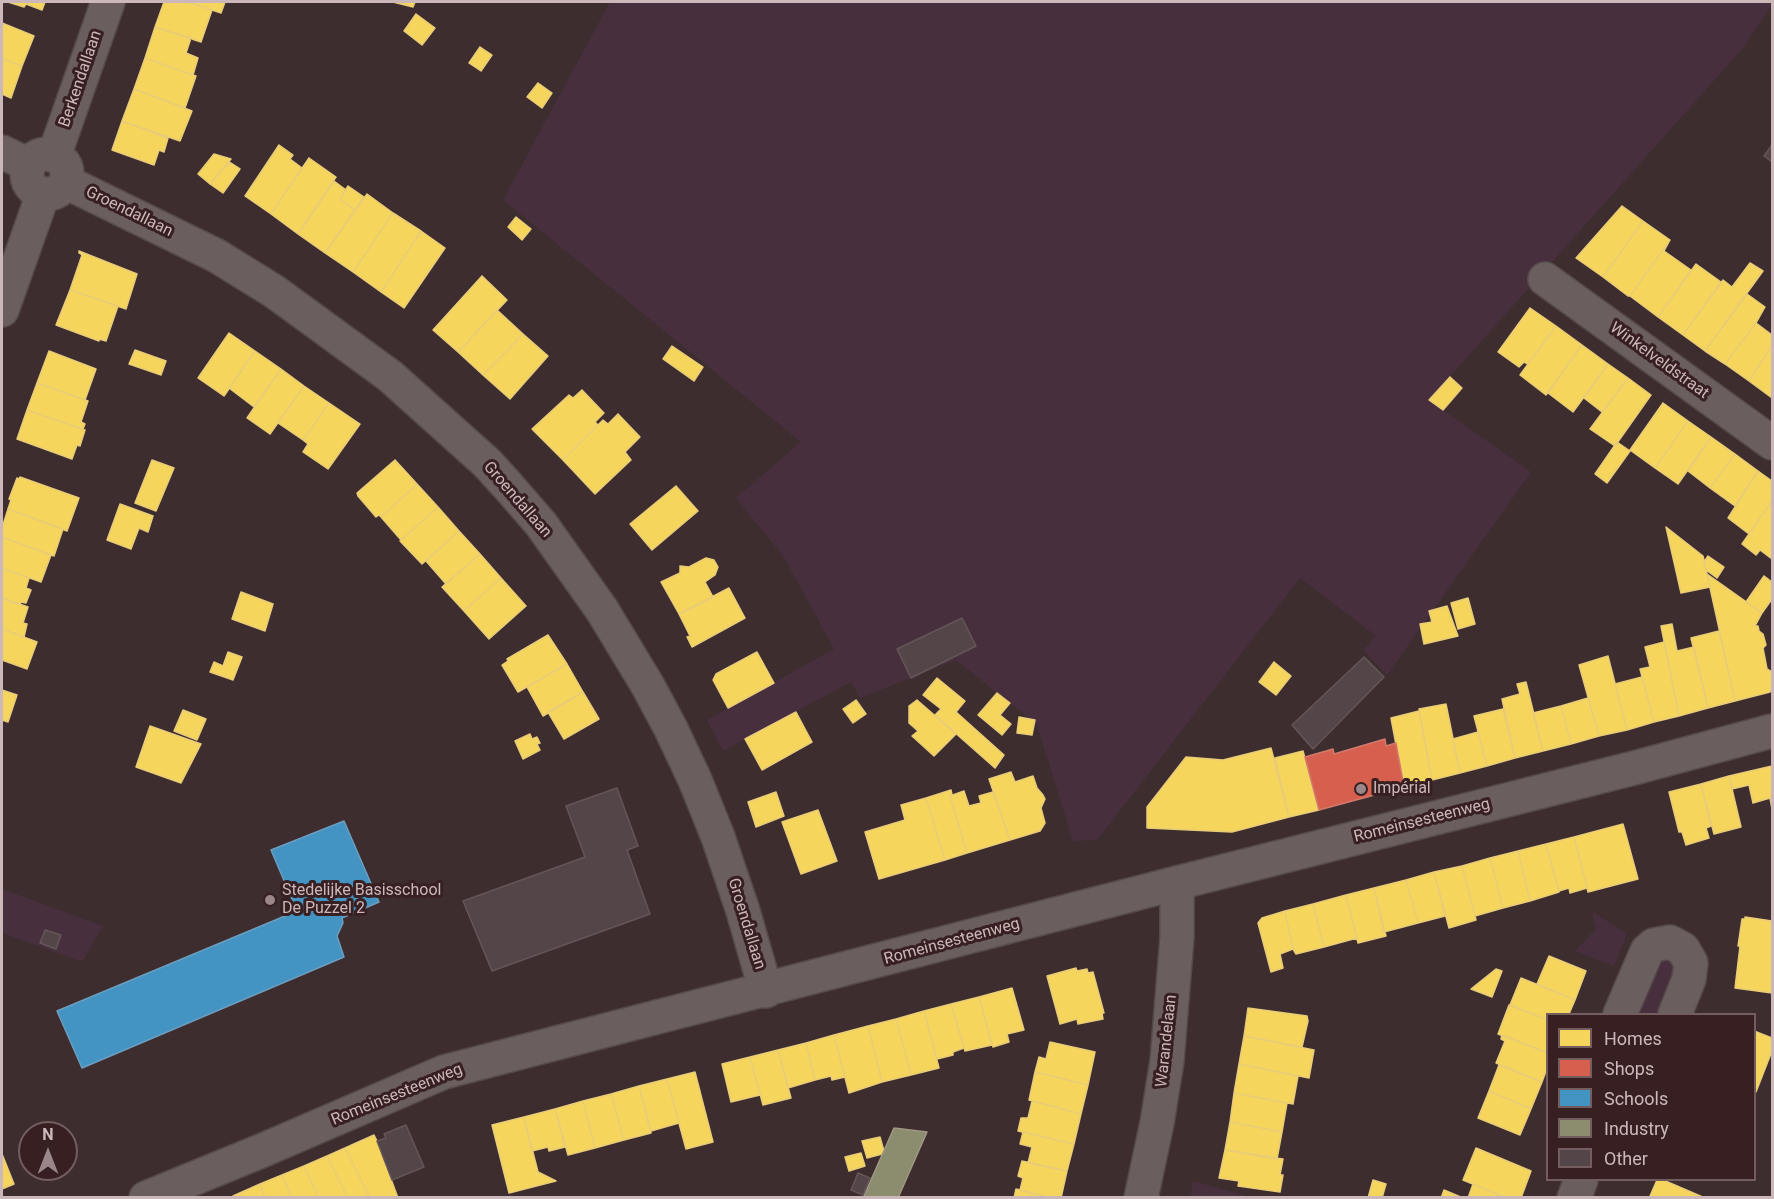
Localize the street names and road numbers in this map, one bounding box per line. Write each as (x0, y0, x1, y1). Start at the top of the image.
street label: Berkendallaan (55, 28, 107, 130)
street label: Groendallaan (82, 183, 176, 241)
street label: Winkelveldstraat (1606, 319, 1712, 403)
street label: Groendallaan (479, 458, 555, 542)
street label: Romeinsesteenweg (1352, 795, 1492, 847)
street label: Groendallaan (723, 876, 769, 972)
street label: Romeinsesteenweg (882, 915, 1022, 969)
street label: Warandelaan (1153, 994, 1181, 1088)
street label: Romeinsesteenweg (329, 1060, 465, 1130)

